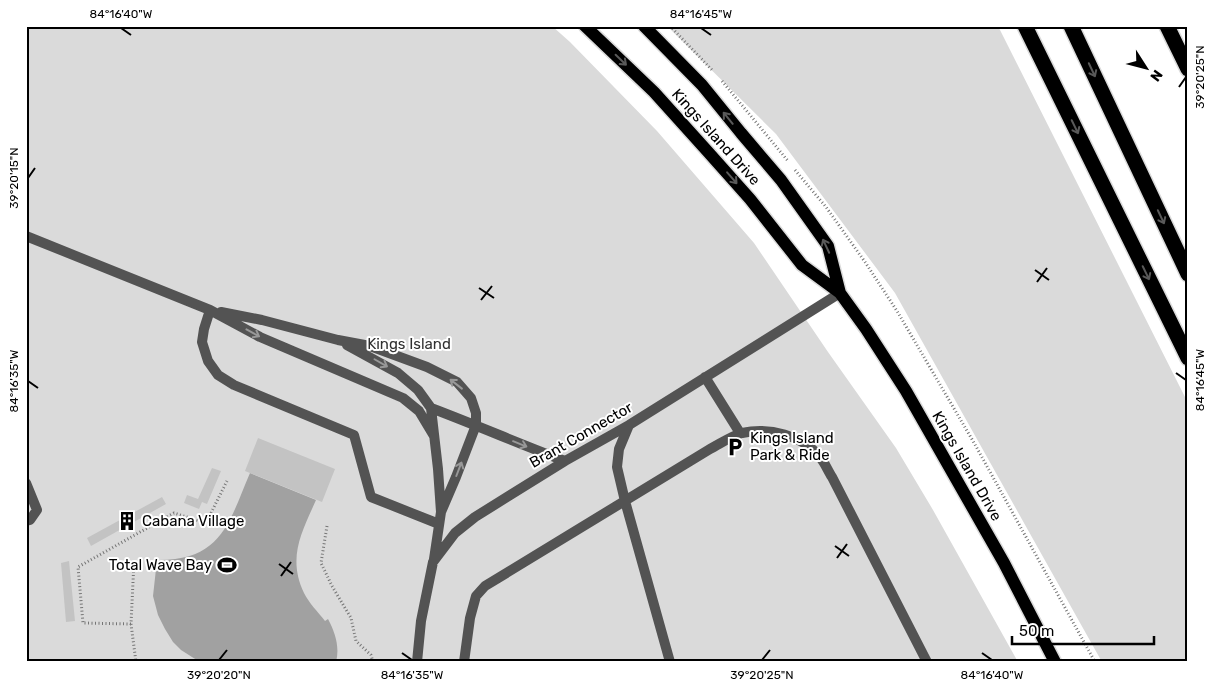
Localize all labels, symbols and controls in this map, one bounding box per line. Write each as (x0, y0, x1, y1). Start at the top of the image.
text: 84°16'40"W (90, 7, 153, 21)
text: 84°16'45"W (670, 7, 733, 21)
north arrow (1122, 42, 1172, 92)
text: 39°20'25"N (1193, 45, 1207, 109)
one-way arrow (615, 54, 627, 66)
one-way arrow (1088, 62, 1097, 77)
text: N (1146, 66, 1166, 84)
street label: Kings Island Drive (668, 85, 764, 189)
one-way arrow (723, 111, 734, 124)
one-way arrow (1070, 119, 1080, 134)
text: 39°20'15"N (7, 147, 21, 209)
one-way arrow (726, 172, 738, 185)
one-way arrow (1157, 209, 1166, 224)
one-way arrow (821, 239, 831, 254)
one-way arrow (1142, 265, 1151, 280)
one-way arrow (245, 329, 259, 339)
park label: Kings Island (367, 335, 451, 353)
text: 84°16'45"W (1193, 348, 1207, 411)
text: 84°16'35"W (7, 349, 21, 412)
one-way arrow (373, 359, 387, 369)
one-way arrow (450, 378, 463, 389)
street label: Brant Connector (526, 398, 636, 472)
street label: Kings Island Drive (928, 408, 1006, 524)
place label: Kings Island Park & Ride (750, 429, 834, 464)
parking icon: Kings Island Park & Ride (724, 436, 746, 458)
one-way arrow (512, 439, 527, 449)
one-way arrow (456, 461, 465, 476)
building icon: Cabana Village (116, 510, 138, 532)
place label: Cabana Village (142, 512, 244, 530)
sports icon: Total Wave Bay (216, 554, 238, 576)
place label: Total Wave Bay (109, 556, 212, 574)
scale bar (1012, 613, 1154, 645)
text: 50 m (1019, 622, 1054, 640)
text: 39°20'20"N (187, 668, 251, 682)
text: 84°16'35"W (381, 668, 444, 682)
text: 39°20'25"N (730, 668, 794, 682)
text: 84°16'40"W (961, 668, 1024, 682)

